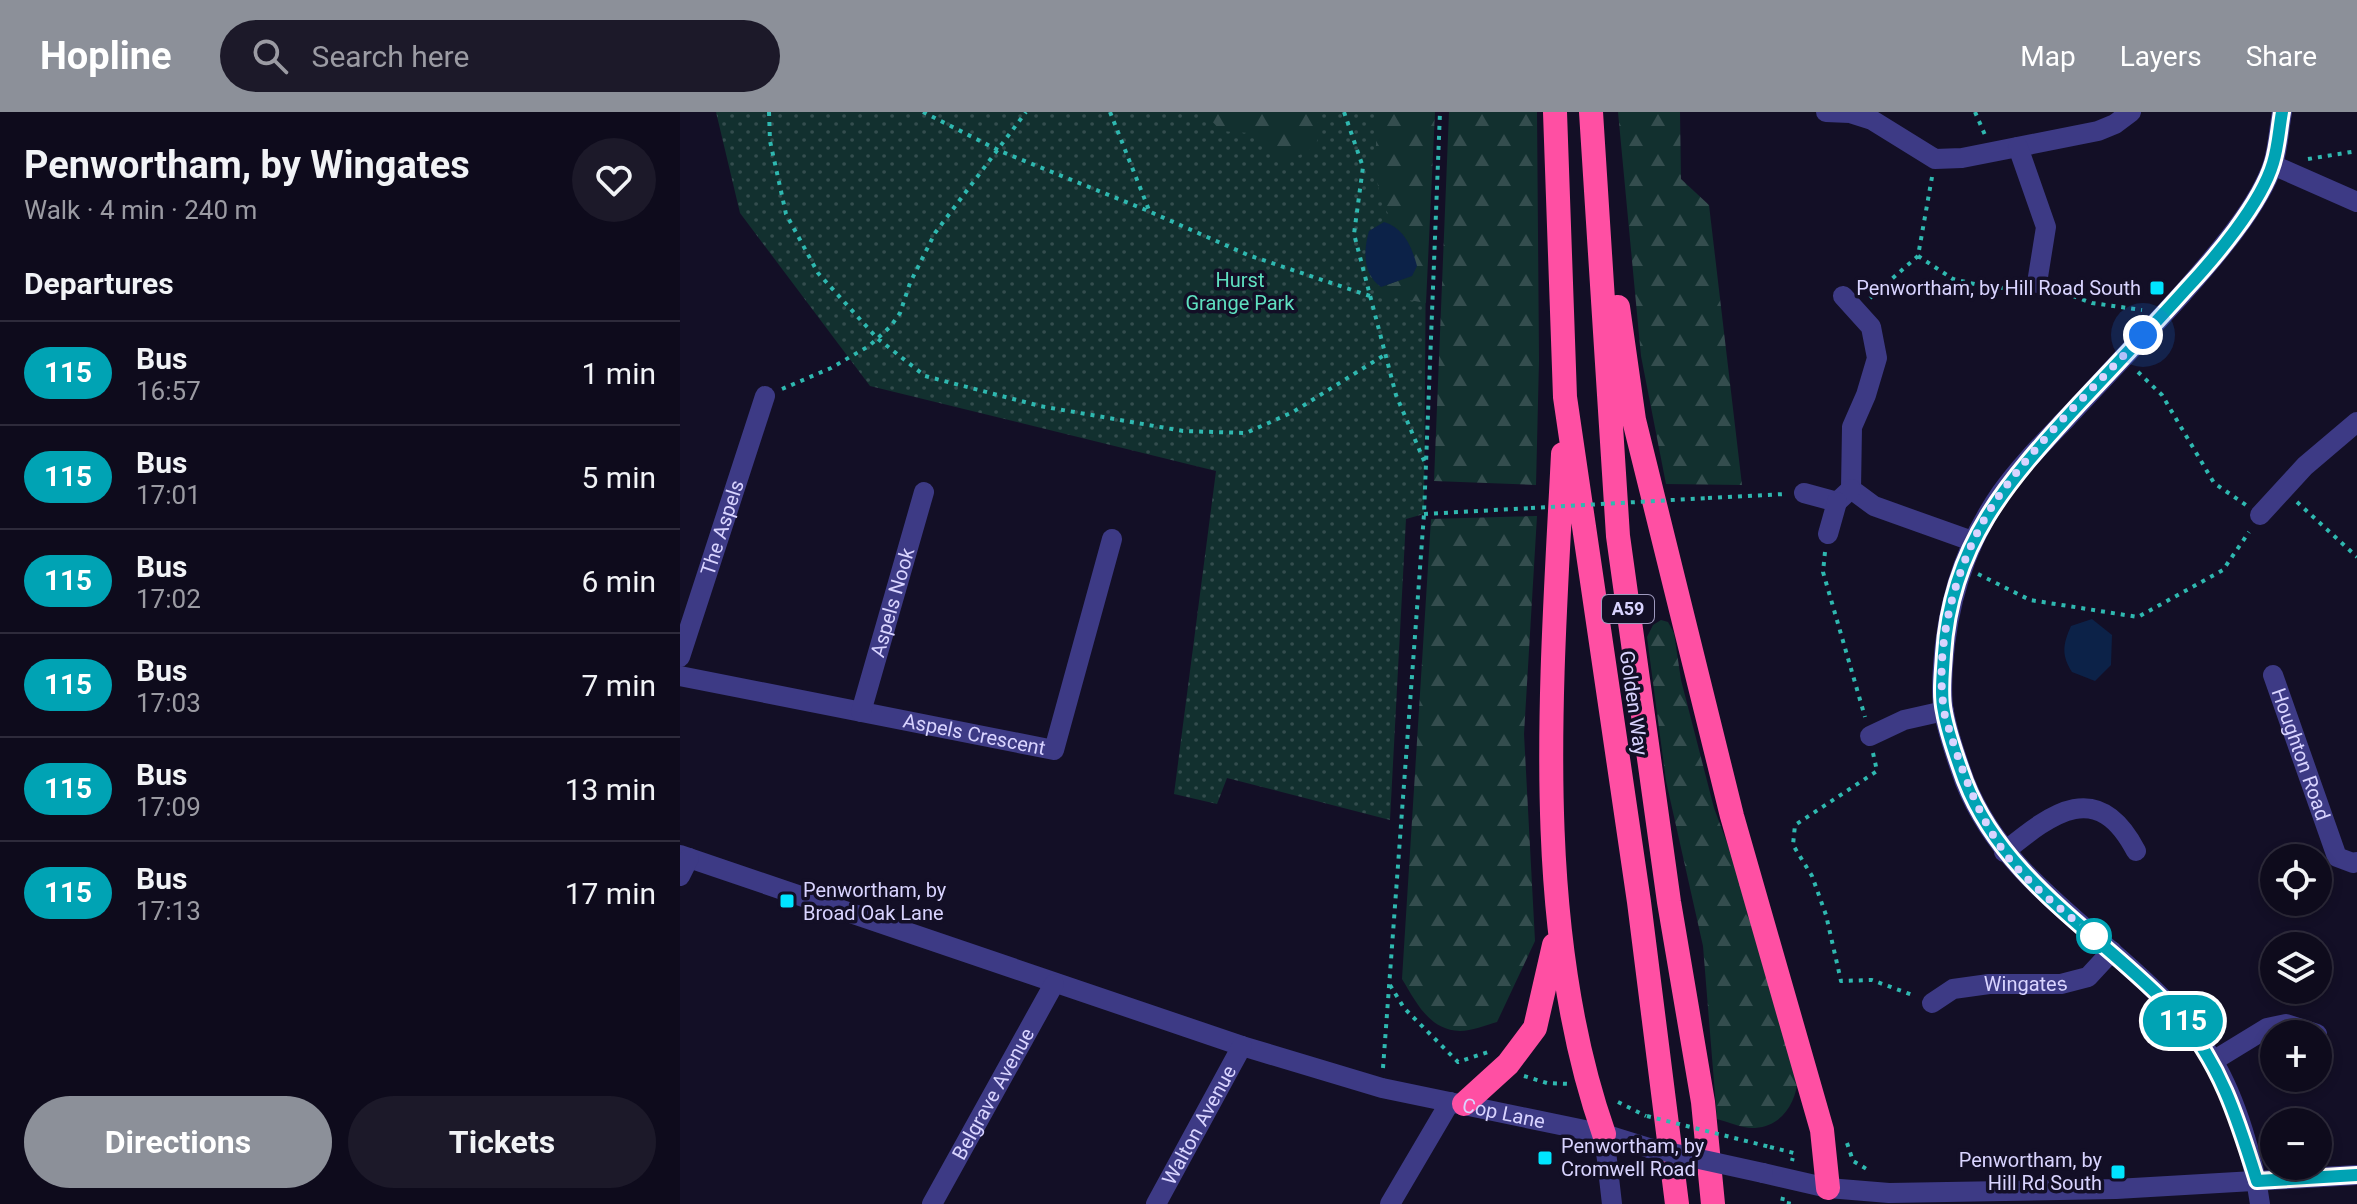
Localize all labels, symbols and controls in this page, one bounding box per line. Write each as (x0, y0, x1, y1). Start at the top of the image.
search box (220, 20, 780, 92)
text: Hopline (40, 34, 172, 78)
icon: search (248, 34, 292, 78)
text: Search here (312, 39, 469, 74)
text: Map (2020, 40, 2076, 73)
text: Layers (2120, 40, 2202, 73)
text: Share (2246, 40, 2317, 73)
button: heart (572, 138, 656, 222)
text: Penwortham, by Wingates (24, 143, 470, 187)
text: Walk · 4 min · 240 m (24, 195, 257, 225)
text: Departures (24, 266, 174, 301)
park label: Hurst Grange Park (1185, 268, 1295, 315)
place label: Penwortham, by Hill Road South (1856, 276, 2141, 300)
marker: Penwortham, by Hill Road South (2148, 279, 2166, 297)
your location (2123, 315, 2163, 355)
text: Bus (136, 341, 187, 376)
text: 115 (44, 356, 92, 389)
text: 1 min (582, 356, 656, 391)
text: 16:57 (136, 376, 201, 406)
text: Bus (136, 445, 187, 480)
text: 115 (44, 460, 92, 493)
text: 5 min (582, 460, 656, 495)
street label: The Aspels (695, 477, 749, 578)
text: 17:01 (136, 480, 201, 510)
street label: Aspels Nook (865, 544, 920, 660)
text: Bus (136, 549, 187, 584)
text: 115 (44, 564, 92, 597)
text: 6 min (582, 564, 656, 599)
text: 17:02 (136, 584, 201, 614)
road number: A59 (1602, 595, 1654, 623)
street label: Golden Way (1615, 649, 1653, 757)
text: Bus (136, 653, 187, 688)
text: 115 (44, 668, 92, 701)
text: 7 min (582, 668, 656, 703)
street label: Houghton Road (2267, 685, 2335, 824)
text: 17:03 (136, 688, 201, 718)
street label: Aspels Crescent (901, 708, 1048, 760)
text: Bus (136, 757, 187, 792)
text: 115 (44, 772, 92, 805)
text: 13 min (565, 772, 656, 807)
text: 17:09 (136, 792, 201, 822)
map controls (2260, 844, 2332, 1180)
button: locate (2260, 844, 2332, 916)
text: Bus (136, 861, 187, 896)
text: 115 (44, 876, 92, 909)
text: 17 min (565, 876, 656, 911)
place label: Penwortham, by Broad Oak Lane (803, 878, 947, 925)
marker: Penwortham, by Broad Oak Lane (778, 892, 796, 910)
text: 17:13 (136, 896, 201, 926)
unlabelled marker (2077, 919, 2111, 953)
button: layers (2260, 932, 2332, 1004)
street label: Wingates (1984, 971, 2070, 997)
line badge: 115 (2137, 995, 2229, 1047)
text: 115 (2159, 1004, 2207, 1037)
button: + (2260, 1020, 2332, 1092)
street label: Belgrave Avenue (947, 1024, 1039, 1164)
street label: Walton Avenue (1157, 1061, 1241, 1189)
street label: Cop Lane (1460, 1093, 1547, 1133)
button: Directions (24, 1096, 332, 1188)
button: Tickets (348, 1096, 656, 1188)
button: − (2260, 1108, 2332, 1180)
place label: Penwortham, by Cromwell Road (1561, 1134, 1705, 1181)
place label: Penwortham, by Hill Rd South (1959, 1148, 2103, 1195)
marker: Penwortham, by Cromwell Road (1536, 1149, 1554, 1167)
marker: Penwortham, by Hill Rd South (2109, 1163, 2127, 1181)

